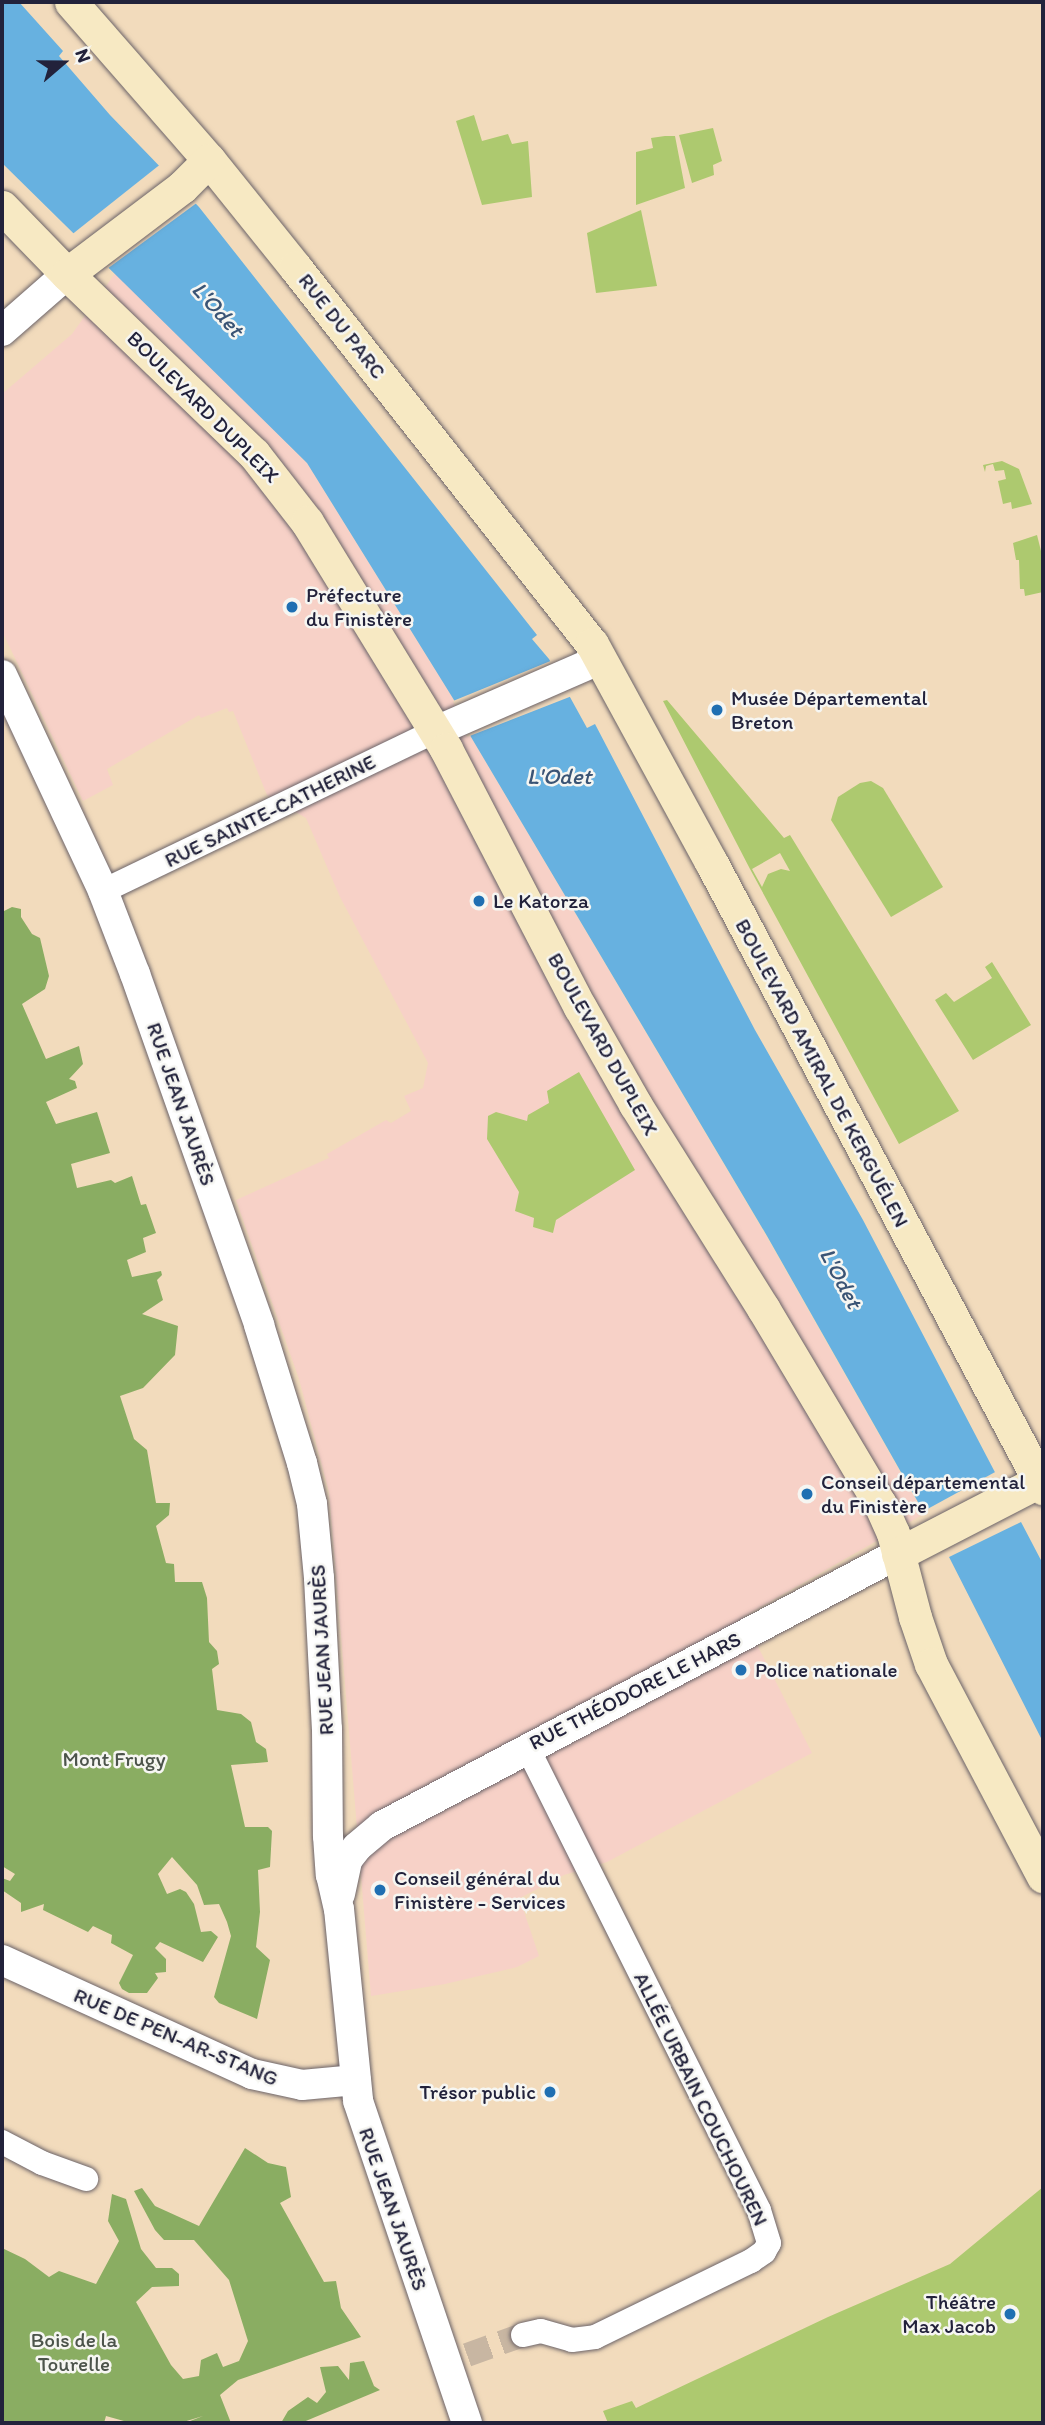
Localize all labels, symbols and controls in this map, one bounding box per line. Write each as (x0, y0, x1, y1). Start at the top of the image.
north arrow (28, 28, 98, 98)
text: N (70, 46, 96, 66)
street label: RUE DU PARC (293, 268, 391, 384)
water label: L'Odet (186, 276, 250, 342)
street label: BOULEVARD DUPLEIX (122, 326, 284, 488)
place label: Préfecture du Finistère (306, 582, 413, 632)
marker: Préfecture du Finistère (284, 599, 300, 615)
place label: Musée Départemental Breton (731, 685, 929, 735)
marker: Musée Départemental Breton (709, 702, 725, 718)
street label: RUE SAINTE-CATHERINE (161, 749, 379, 873)
water label: L'Odet (527, 762, 591, 790)
place label: Le Katorza (493, 888, 590, 914)
marker: Le Katorza (471, 893, 487, 909)
street label: BOULEVARD AMIRAL DE KERGUÉLEN (730, 916, 914, 1230)
street label: BOULEVARD DUPLEIX (542, 948, 664, 1140)
street label: RUE JEAN JAURÈS (141, 1019, 221, 1189)
water label: L'Odet (814, 1243, 868, 1313)
place label: Conseil départemental du Finistère (821, 1469, 1025, 1519)
marker: Conseil départemental du Finistère (799, 1486, 815, 1502)
street label: RUE JEAN JAURÈS (305, 1564, 339, 1736)
street label: RUE THÉODORE LE HARS (525, 1627, 745, 1755)
place label: Police nationale (755, 1657, 898, 1683)
marker: Police nationale (733, 1662, 749, 1678)
park label: Mont Frugy (63, 1746, 165, 1772)
place label: Conseil général du Finistère - Services (394, 1865, 566, 1915)
marker: Conseil général du Finistère - Services (372, 1882, 388, 1898)
street label: ALLÉE URBAIN COUCHOUREN (628, 1967, 774, 2231)
street label: RUE DE PEN-AR-STANG (70, 1982, 282, 2092)
place label: Trésor public (419, 2079, 536, 2105)
marker: Trésor public (542, 2084, 558, 2100)
street label: RUE JEAN JAURÈS (353, 2124, 433, 2294)
place label: Théâtre Max Jacob (901, 2289, 996, 2339)
marker: Théâtre Max Jacob (1002, 2306, 1018, 2322)
park label: Bois de la Tourelle (31, 2327, 117, 2377)

